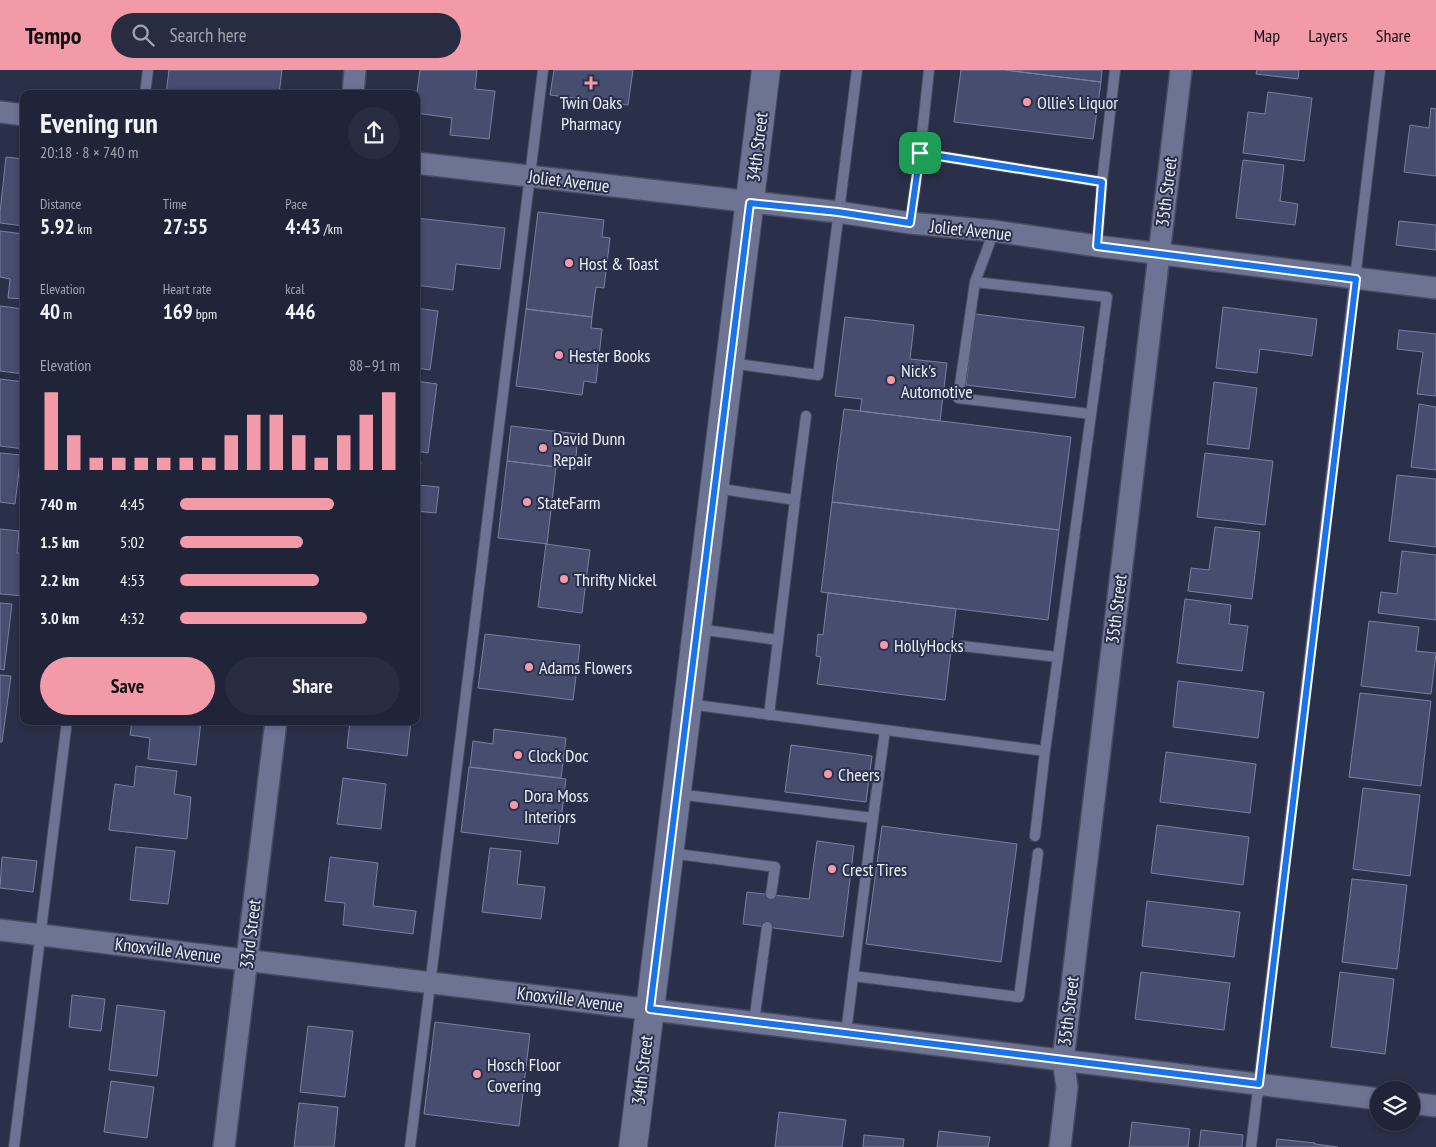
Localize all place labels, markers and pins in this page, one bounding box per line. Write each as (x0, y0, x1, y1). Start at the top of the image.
marker: Twin Oaks Pharmacy (585, 77, 597, 89)
place label: Twin Oaks Pharmacy (560, 91, 622, 135)
place label: Ollie's Liquor (1037, 91, 1118, 114)
marker: Ollie's Liquor (1021, 96, 1033, 108)
pin (899, 132, 941, 174)
place label: Host & Toast (579, 252, 659, 275)
marker: Host & Toast (563, 257, 575, 269)
place label: Hester Books (569, 344, 650, 367)
marker: Hester Books (553, 349, 565, 361)
place label: Nick's Automotive (901, 359, 973, 403)
marker: Nick's Automotive (885, 374, 897, 386)
place label: David Dunn Repair (553, 427, 625, 471)
marker: David Dunn Repair (537, 442, 549, 454)
place label: StateFarm (537, 491, 600, 514)
marker: StateFarm (521, 496, 533, 508)
place label: Thrifty Nickel (574, 568, 657, 591)
marker: Thrifty Nickel (558, 573, 570, 585)
place label: HollyHocks (894, 634, 963, 657)
marker: HollyHocks (878, 639, 890, 651)
place label: Adams Flowers (539, 656, 632, 679)
marker: Adams Flowers (523, 661, 535, 673)
place label: Clock Doc (528, 744, 589, 767)
marker: Clock Doc (512, 749, 524, 761)
place label: Cheers (838, 763, 880, 786)
marker: Cheers (822, 768, 834, 780)
place label: Dora Moss Interiors (524, 784, 589, 828)
marker: Dora Moss Interiors (508, 799, 520, 811)
place label: Crest Tires (842, 858, 907, 881)
marker: Crest Tires (826, 863, 838, 875)
place label: Hosch Floor Covering (487, 1053, 561, 1097)
marker: Hosch Floor Covering (471, 1068, 483, 1080)

